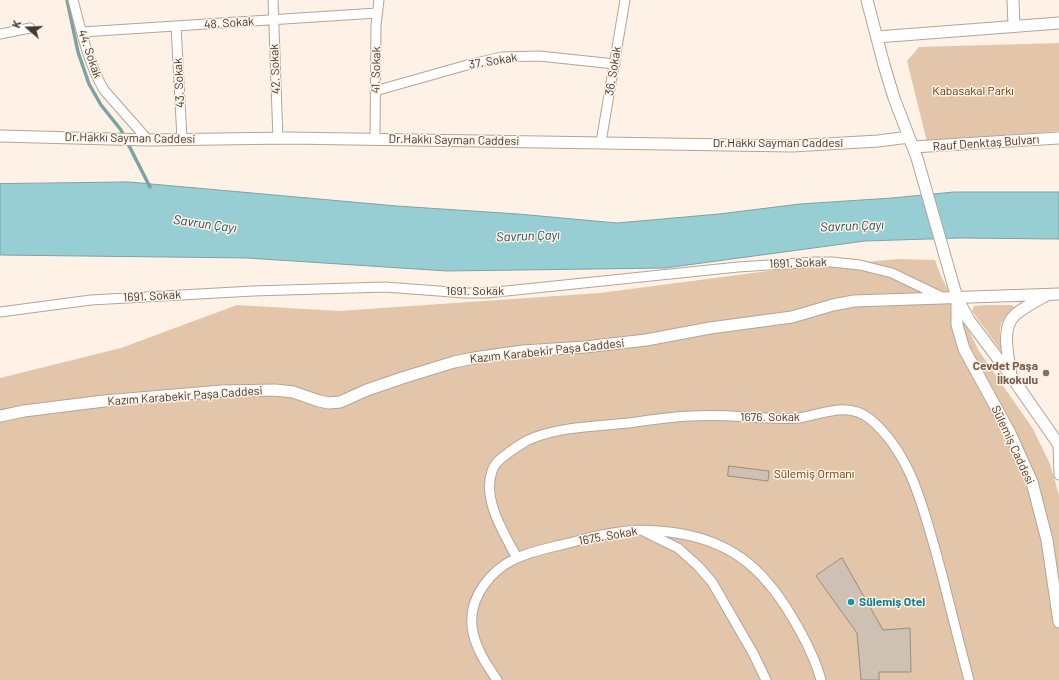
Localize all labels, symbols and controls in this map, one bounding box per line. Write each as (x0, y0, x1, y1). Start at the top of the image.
north arrow (8, 8, 48, 48)
street label: 48. Sokak (203, 14, 255, 32)
text: K (9, 19, 23, 29)
street label: 44. Sokak (75, 28, 105, 80)
street label: 42. Sokak (267, 44, 283, 94)
street label: 36. Sokak (602, 45, 624, 97)
street label: 41. Sokak (368, 46, 384, 94)
street label: 37. Sokak (468, 50, 518, 72)
street label: 43. Sokak (170, 58, 188, 108)
park label: Kabasakal Parkı (932, 84, 1014, 98)
street label: Dr.Hakkı Sayman Caddesi (65, 130, 195, 146)
street label: Dr.Hakkı Sayman Caddesi (389, 132, 519, 148)
street label: Rauf Denktaş Bulvarı (932, 132, 1040, 154)
street label: Dr.Hakkı Sayman Caddesi (713, 136, 843, 150)
water label: Savrun Çayı (172, 212, 238, 236)
water label: Savrun Çayı (820, 217, 884, 235)
water label: Savrun Çayı (496, 227, 560, 245)
street label: 1691. Sokak (769, 255, 827, 271)
street label: 1691. Sokak (446, 284, 504, 298)
street label: 1691. Sokak (123, 287, 181, 305)
street label: Kazım Karabekir Paşa Caddesi (469, 336, 625, 366)
place label: Cevdet Paşa İlkokulu (973, 359, 1038, 387)
marker: Cevdet Paşa İlkokulu (1041, 368, 1051, 378)
street label: Kazım Karabekir Paşa Caddesi (107, 383, 263, 409)
street label: Sülemiş Caddesi (988, 403, 1038, 487)
street label: 1676. Sokak (740, 410, 800, 424)
park label: Sülemiş Ormanı (774, 467, 854, 481)
street label: 1675. Sokak (577, 524, 639, 548)
place label: Sülemiş Otel (859, 595, 925, 609)
marker: Sülemiş Otel (846, 597, 856, 607)

